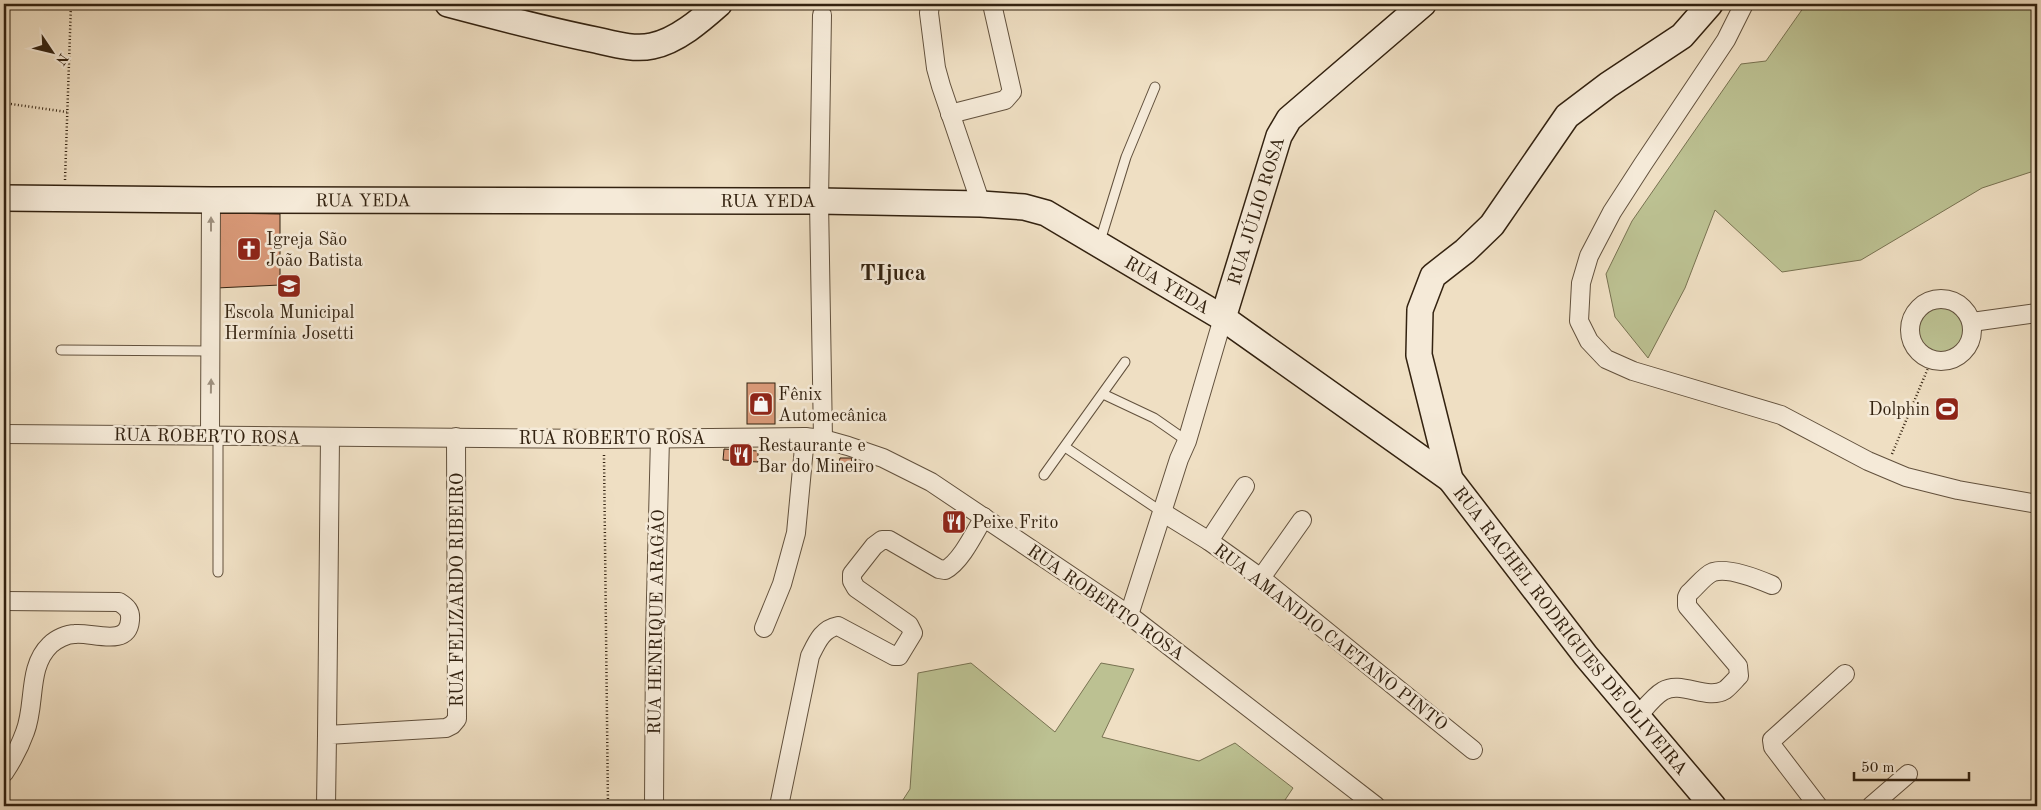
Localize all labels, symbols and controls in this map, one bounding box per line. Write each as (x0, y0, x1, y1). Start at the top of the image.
north arrow (28, 28, 78, 78)
text: N (53, 50, 71, 68)
street label: RUA JÚLIO ROSA (1226, 135, 1288, 287)
street label: RUA YEDA (315, 192, 411, 210)
street label: RUA YEDA (720, 193, 816, 211)
one-way arrow (207, 215, 215, 231)
place label: Igreja São João Batista (266, 231, 363, 270)
church icon: Igreja São João Batista (236, 236, 262, 262)
street label: RUA YEDA (1121, 254, 1213, 318)
district label: TIjuca (860, 263, 926, 285)
school or university icon: Escola Municipal Hermínia Josetti (276, 273, 302, 299)
place label: Escola Municipal Hermínia Josetti (224, 304, 355, 343)
one-way arrow (207, 378, 215, 394)
place label: Fênix Automecânica (778, 386, 887, 425)
shop icon: Fênix Automecânica (748, 391, 774, 417)
sports icon: Dolphin (1934, 396, 1960, 422)
place label: Dolphin (1868, 401, 1930, 419)
street label: RUA ROBERTO ROSA (113, 426, 301, 448)
street label: RUA ROBERTO ROSA (518, 430, 706, 448)
place label: Restaurante e Bar do Mineiro (758, 437, 874, 476)
restaurant icon: Restaurante e Bar do Mineiro (728, 442, 754, 468)
street label: RUA FELIZARDO RIBEIRO (449, 473, 467, 707)
street label: RUA RACHEL RODRIGUES DE OLIVEIRA (1449, 484, 1691, 779)
street label: RUA HENRIQUE ARAGÃO (642, 509, 668, 735)
restaurant icon: Peixe Frito (941, 509, 967, 535)
place label: Peixe Frito (972, 514, 1058, 532)
street label: RUA AMANDIO CAETANO PINTO (1210, 541, 1451, 735)
street label: RUA ROBERTO ROSA (1024, 542, 1187, 664)
scale bar (1854, 750, 1968, 782)
text: 50 m (1861, 761, 1895, 776)

